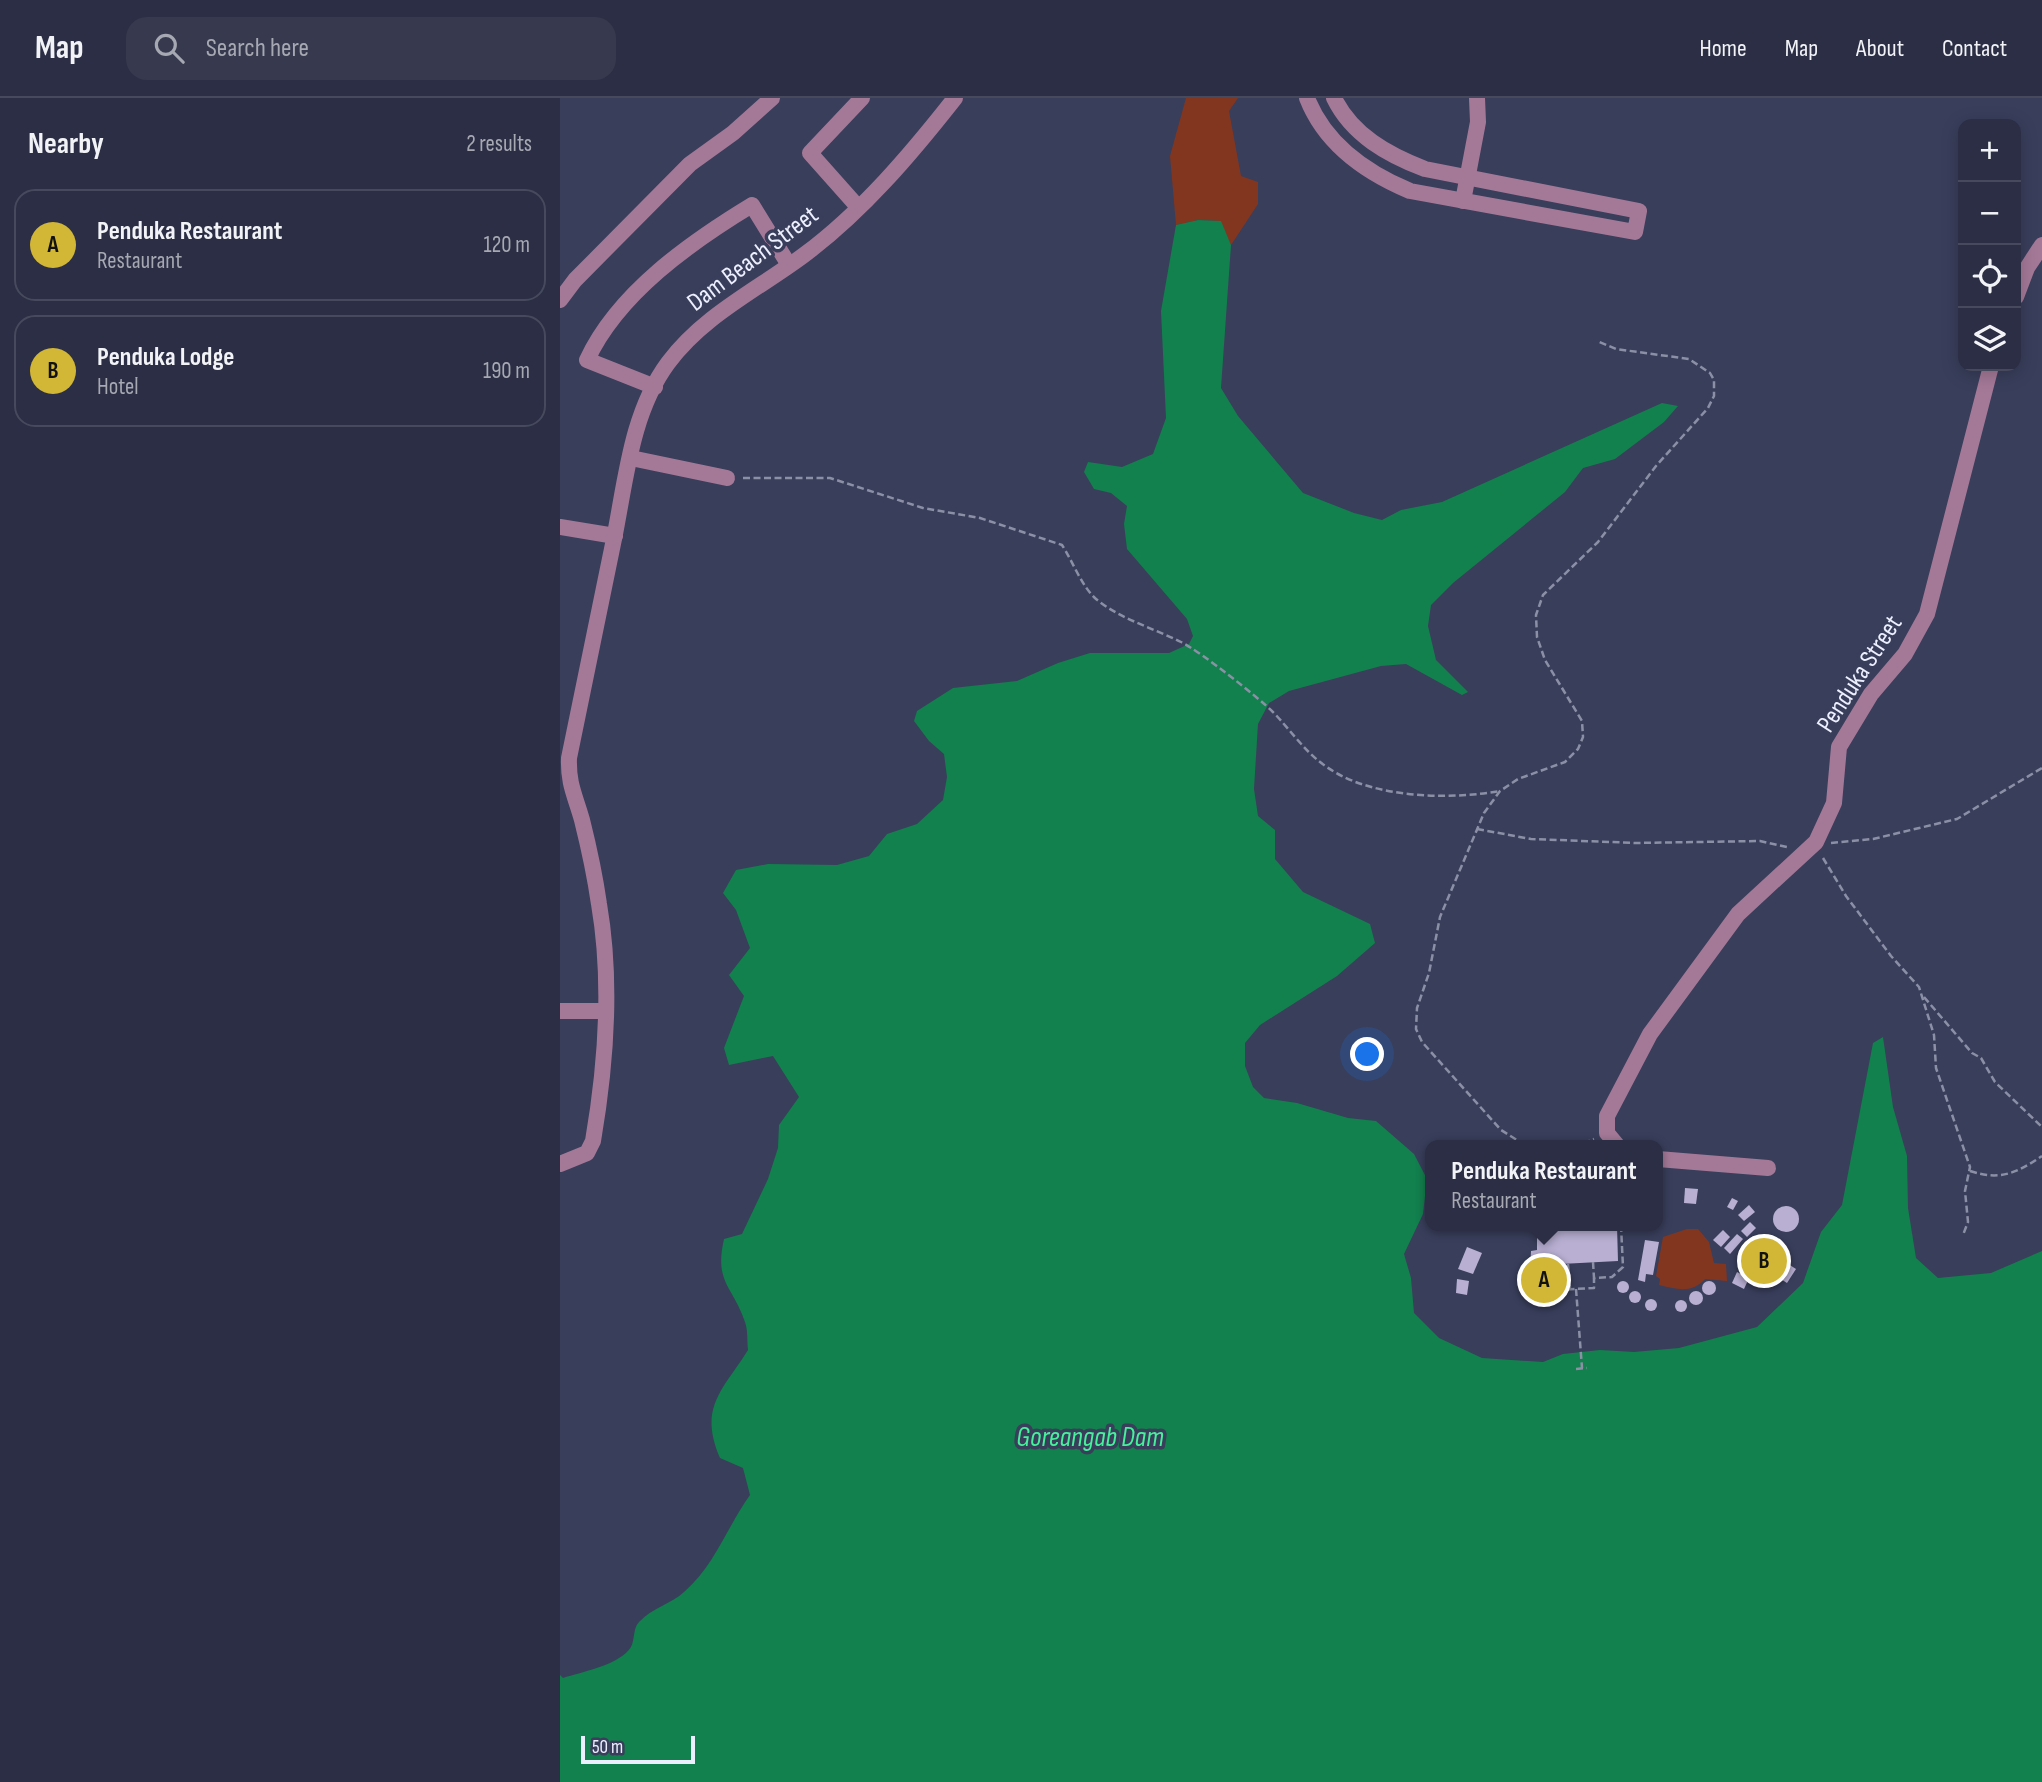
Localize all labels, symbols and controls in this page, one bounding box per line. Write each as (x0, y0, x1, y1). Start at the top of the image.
search box (126, 17, 616, 80)
text: Map (35, 28, 84, 68)
icon: search (150, 29, 188, 67)
text: Search here (206, 33, 309, 64)
text: Home (1699, 34, 1747, 63)
text: Map (1785, 34, 1818, 63)
text: About (1856, 34, 1904, 63)
text: Contact (1942, 34, 2007, 63)
map controls (1958, 119, 2021, 371)
button: + (1958, 119, 2021, 182)
text: Nearby (28, 126, 104, 162)
text: 2 results (466, 130, 532, 158)
button: − (1958, 182, 2021, 245)
street label: Dam Beach Street (681, 200, 825, 318)
text: Penduka Restaurant (97, 216, 282, 247)
text: A (48, 231, 58, 259)
text: 120 m (484, 231, 530, 259)
button: locate (1958, 245, 2021, 308)
text: Restaurant (97, 247, 182, 275)
button: layers (1958, 308, 2021, 371)
text: Penduka Lodge (97, 342, 234, 373)
text: B (48, 357, 58, 385)
text: 190 m (483, 357, 530, 385)
text: Hotel (97, 373, 139, 401)
street label: Penduka Street (1811, 610, 1909, 738)
your location (1350, 1037, 1384, 1071)
popup (1425, 1140, 1663, 1231)
text: Penduka Restaurant (1451, 1156, 1637, 1187)
text: Restaurant (1451, 1187, 1537, 1215)
pin: B (1741, 1235, 1787, 1287)
pin: A (1521, 1254, 1567, 1306)
water label: Goreangab Dam (1016, 1421, 1164, 1454)
scale bar (581, 1733, 695, 1765)
text: 50 m (592, 1736, 623, 1759)

